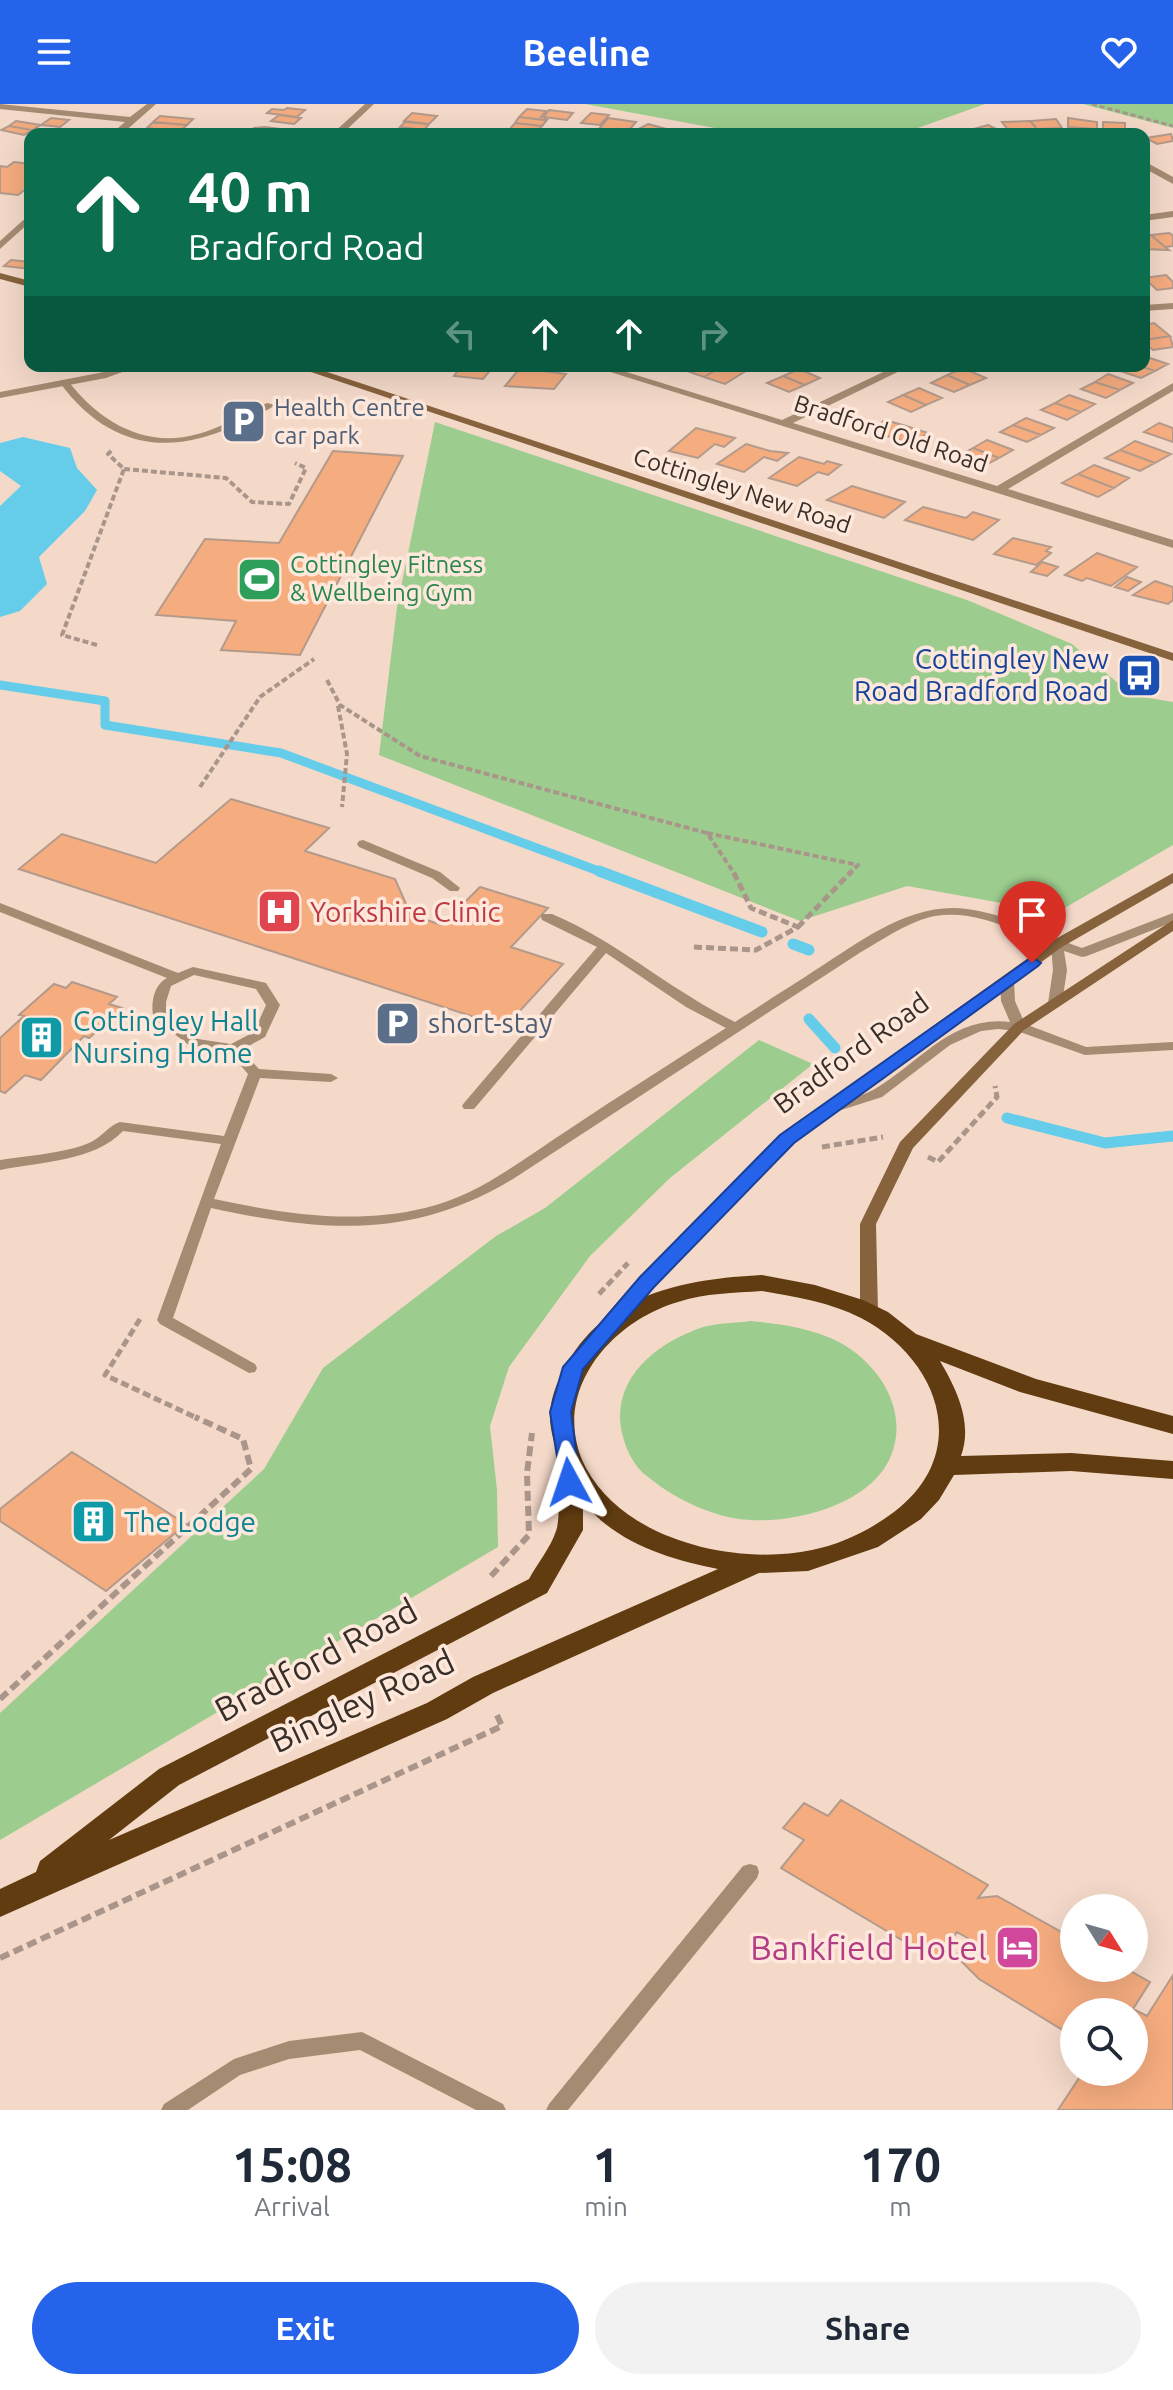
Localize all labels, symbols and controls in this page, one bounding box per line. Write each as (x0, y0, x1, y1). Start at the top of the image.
icon: menu (32, 30, 76, 74)
icon: heart (1097, 30, 1141, 74)
text: Beeline (522, 32, 651, 73)
icon: ahead (56, 160, 160, 264)
text: 40 m (188, 160, 313, 223)
text: Bradford Road (188, 226, 425, 267)
icon: left (439, 312, 483, 356)
icon: ahead (523, 312, 567, 356)
icon: ahead (607, 312, 651, 356)
icon: right (691, 312, 735, 356)
street label: Bradford Old Road (791, 389, 991, 478)
place label: Health Centre car park (274, 394, 425, 449)
parking icon: Health Centre car park (219, 398, 267, 446)
street label: Cottingley New Road (630, 443, 854, 538)
place label: Cottingley Fitness & Wellbeing Gym (290, 551, 483, 606)
sports icon: Cottingley Fitness & Wellbeing Gym (235, 555, 283, 603)
place label: Cottingley New Road Bradford Road (854, 643, 1109, 706)
bus stop icon: Cottingley New Road Bradford Road (1116, 651, 1164, 699)
pin (998, 881, 1066, 963)
hospital icon: Yorkshire Clinic (255, 888, 303, 936)
icon: arrive (1010, 893, 1054, 937)
place label: Yorkshire Clinic (310, 896, 501, 927)
street label: Bradford Road (767, 986, 934, 1119)
parking icon: short-stay (373, 999, 421, 1047)
place label: Cottingley Hall Nursing Home (73, 1005, 259, 1068)
place label: short-stay (428, 1007, 552, 1038)
building icon: Cottingley Hall Nursing Home (18, 1013, 66, 1061)
position arrow (527, 1440, 611, 1524)
building icon: The Lodge (69, 1498, 117, 1546)
place label: The Lodge (124, 1506, 256, 1537)
street label: Bradford Road (208, 1590, 423, 1728)
street label: Bingley Road (263, 1641, 460, 1759)
north arrow (1060, 1894, 1148, 1982)
map controls (1060, 1894, 1148, 2086)
hotel icon: Bankfield Hotel (994, 1924, 1042, 1972)
place label: Bankfield Hotel (750, 1928, 987, 1966)
button: search (1060, 1998, 1148, 2086)
text: 15:08 (232, 2137, 352, 2191)
text: 1 (592, 2137, 619, 2191)
text: 170 (860, 2137, 941, 2191)
text: Arrival (254, 2192, 330, 2221)
text: min (584, 2192, 628, 2221)
text: m (889, 2192, 912, 2221)
button: Exit (32, 2282, 579, 2374)
button: Share (595, 2282, 1141, 2374)

